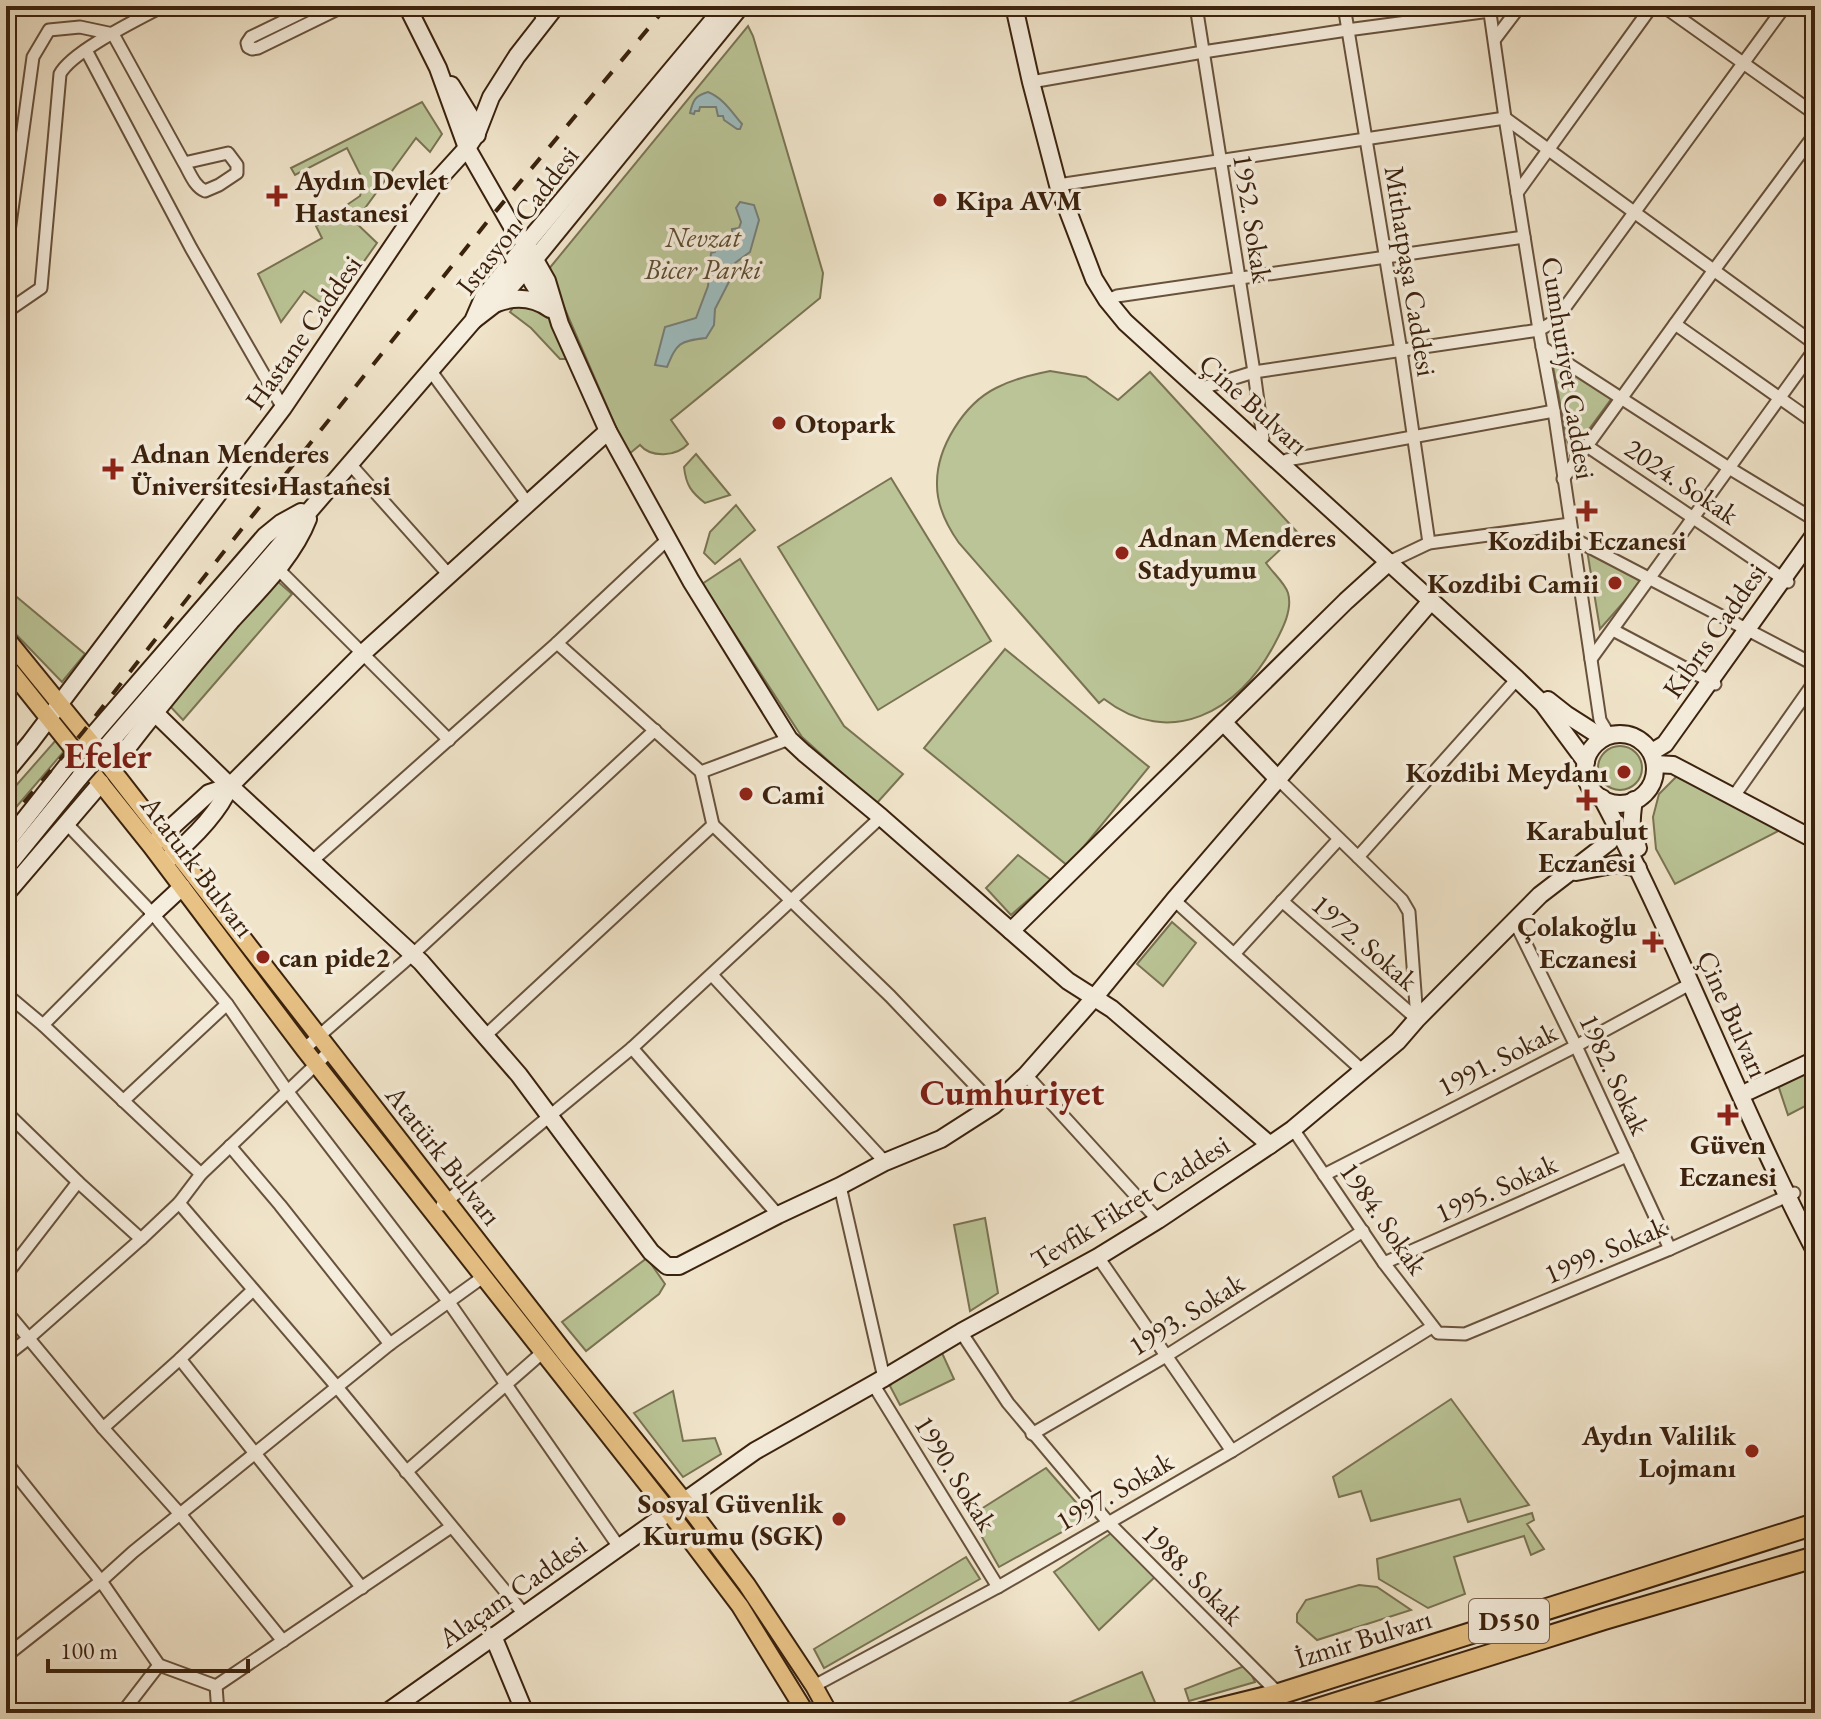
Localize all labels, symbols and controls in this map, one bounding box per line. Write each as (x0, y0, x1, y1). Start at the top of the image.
street label: Istasyon Caddesi (448, 138, 586, 302)
street label: 1952. Sokak (1225, 151, 1281, 286)
place label: Aydın Devlet Hastanesi (294, 162, 448, 230)
street label: Mithatpaşa Caddesi (1377, 163, 1445, 379)
place label: Kipa AVM (956, 182, 1082, 218)
marker: Aydın Devlet Hastanesi (266, 185, 288, 207)
marker: Kipa AVM (931, 191, 949, 209)
park label: Nevzat Bicer Parki (643, 219, 763, 287)
street label: Hastane Caddesi (237, 248, 370, 416)
street label: Cumhuriyet Caddesi (1534, 254, 1604, 482)
street label: Çine Bulvarı (1192, 345, 1316, 463)
place label: Otopark (795, 405, 896, 441)
marker: Otopark (770, 414, 788, 432)
street label: 2024. Sokak (1618, 430, 1747, 533)
place label: Adnan Menderes Üniversitesi Hastanesi (130, 435, 391, 503)
marker: Adnan Menderes Üniversitesi Hastanesi (102, 458, 124, 480)
marker: Kozdibi Eczanesi (1578, 502, 1596, 520)
place label: Adnan Menderes Stadyumu (1137, 519, 1336, 587)
place label: Kozdibi Eczanesi (1488, 522, 1686, 558)
marker: Adnan Menderes Stadyumu (1113, 544, 1131, 562)
street label: Kıbrıs Caddesi (1654, 555, 1774, 705)
place label: Kozdibi Camii (1427, 565, 1599, 601)
marker: Kozdibi Camii (1606, 574, 1624, 592)
district label: Efeler (64, 732, 152, 779)
place label: Kozdibi Meydanı (1406, 754, 1608, 790)
marker: Kozdibi Meydanı (1615, 763, 1633, 781)
place label: Cami (762, 776, 825, 812)
marker: Cami (737, 785, 755, 803)
street label: Ataturk Bulvarı (132, 787, 263, 944)
marker: Karabulut Eczanesi (1578, 791, 1596, 809)
place label: Karabulut Eczanesi (1526, 812, 1648, 880)
street label: 1972. Sokak (1304, 886, 1426, 999)
place label: Çolakoğlu Eczanesi (1517, 908, 1638, 976)
marker: Çolakoğlu Eczanesi (1644, 933, 1662, 951)
place label: can pide2 (279, 939, 390, 975)
street label: Çine Bulvarı (1689, 945, 1777, 1083)
marker: can pide2 (254, 948, 272, 966)
street label: 1982. Sokak (1571, 1008, 1659, 1141)
street label: 1991. Sokak (1431, 1013, 1564, 1104)
district label: Cumhuriyet (920, 1069, 1105, 1116)
street label: Atatürk Bulvarı (377, 1077, 510, 1232)
marker: Güven Eczanesi (1719, 1106, 1737, 1124)
street label: Tevfik Fikret Caddesi (1024, 1126, 1236, 1278)
place label: Güven Eczanesi (1679, 1126, 1777, 1194)
street label: 1995. Sokak (1429, 1145, 1563, 1231)
street label: 1984. Sokak (1332, 1155, 1436, 1282)
street label: 1999. Sokak (1538, 1208, 1673, 1292)
street label: 1993. Sokak (1121, 1264, 1251, 1364)
street label: 1990. Sokak (906, 1408, 1006, 1538)
place label: Aydın Valilik Lojmanı (1581, 1417, 1737, 1485)
marker: Aydın Valilik Lojmanı (1743, 1442, 1761, 1460)
street label: 1997. Sokak (1049, 1443, 1180, 1539)
place label: Sosyal Güvenlik Kurumu (SGK) (637, 1485, 824, 1553)
marker: Sosyal Güvenlik Kurumu (SGK) (830, 1510, 848, 1528)
street label: 1988. Sokak (1134, 1515, 1252, 1633)
street label: Alaçam Caddesi (430, 1527, 593, 1656)
road number: D550 (1469, 1599, 1549, 1643)
street label: İzmir Bulvarı (1290, 1600, 1436, 1676)
scale bar (48, 1623, 248, 1673)
text: 100 m (60, 1635, 118, 1666)

